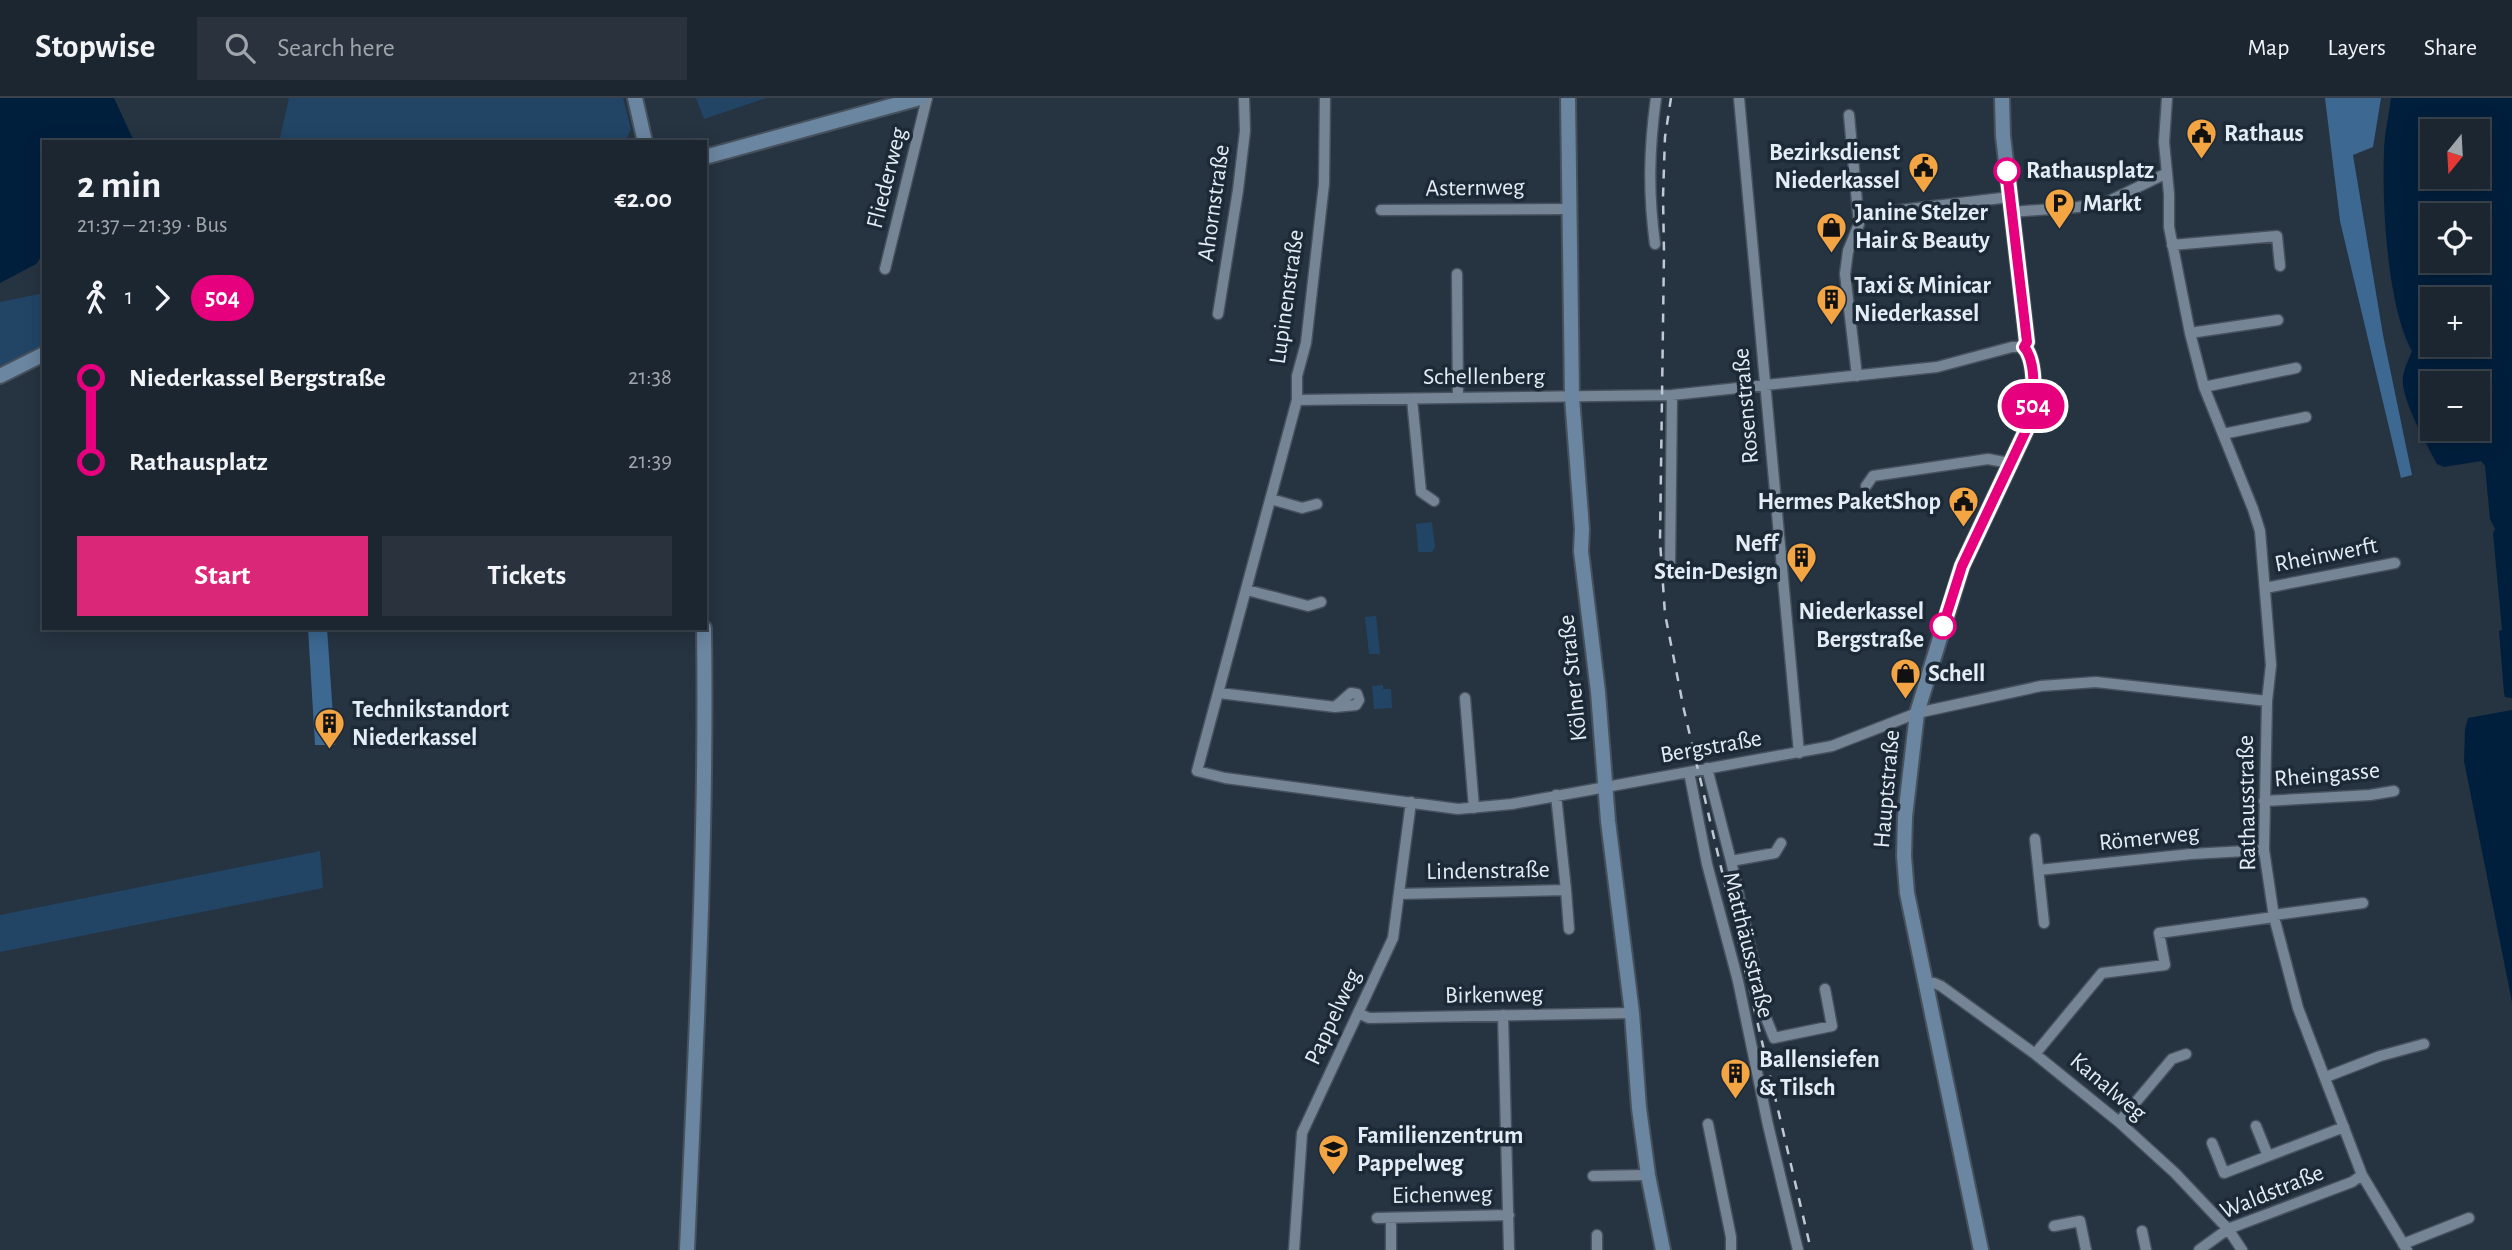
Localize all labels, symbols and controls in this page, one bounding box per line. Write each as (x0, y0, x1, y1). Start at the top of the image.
search box (197, 17, 687, 80)
icon: search (221, 29, 259, 67)
text: Stopwise (35, 31, 155, 64)
text: Search here (277, 35, 395, 61)
text: Map (2247, 36, 2289, 60)
text: Layers (2327, 36, 2386, 60)
text: Share (2424, 36, 2477, 60)
public building icon: Rathaus (2184, 117, 2218, 161)
north arrow (2420, 119, 2490, 189)
map controls (2420, 119, 2490, 441)
place label: Rathaus (2224, 122, 2304, 146)
street label: Fliederweg (863, 125, 911, 231)
place label: Bezirksdienst Niederkassel (1769, 141, 1900, 193)
street label: Ahornstraße (1194, 143, 1234, 263)
public building icon: Bezirksdienst Niederkassel (1906, 150, 1940, 194)
marker: Rathausplatz (1994, 158, 2020, 184)
place label: Rathausplatz (2026, 159, 2154, 183)
text: 2 min (77, 167, 161, 205)
street label: Asternweg (1425, 175, 1525, 201)
text: €2.00 (615, 186, 672, 212)
parking icon: Markt (2043, 187, 2077, 231)
place label: Markt (2083, 192, 2141, 216)
place label: Janine Stelzer Hair & Beauty (1855, 201, 1990, 253)
button: locate (2420, 203, 2490, 273)
shop icon: Janine Stelzer Hair & Beauty (1815, 210, 1849, 254)
text: 21:37 – 21:39 · Bus (77, 214, 228, 237)
street label: Lupinenstraße (1266, 228, 1308, 366)
place label: Taxi & Minicar Niederkassel (1854, 274, 1991, 326)
icon: walk (77, 279, 115, 317)
icon: forward (143, 279, 181, 317)
building icon: Taxi & Minicar Niederkassel (1814, 283, 1848, 327)
text: 1 (125, 286, 133, 309)
text: 504 (205, 286, 240, 310)
button: + (2420, 287, 2490, 357)
street label: Rosenstraße (1729, 347, 1763, 465)
text: Niederkassel Bergstraße (129, 365, 386, 391)
street label: Schellenberg (1423, 365, 1545, 389)
text: 21:38 (628, 366, 672, 389)
button: − (2420, 371, 2490, 441)
line badge: 504 (1993, 383, 2073, 429)
text: 504 (2016, 394, 2050, 418)
text: Rathausplatz (129, 449, 268, 475)
text: 21:39 (628, 450, 672, 473)
public building icon: Hermes PaketShop (1947, 485, 1981, 529)
place label: Hermes PaketShop (1757, 490, 1941, 514)
place label: Neff Stein-Design (1654, 532, 1780, 584)
street label: Rheinwerft (2273, 533, 2380, 577)
button: Start (77, 536, 368, 616)
button: Tickets (382, 536, 672, 616)
building icon: Neff Stein-Design (1784, 541, 1818, 585)
place label: Niederkassel Bergstraße (1799, 600, 1924, 652)
street label: Kölner Straße (1554, 613, 1592, 743)
marker: Niederkassel Bergstraße (1930, 613, 1956, 639)
shop icon: Schell (1888, 657, 1922, 701)
place label: Schell (1928, 662, 1985, 686)
place label: Technikstandort Niederkassel (352, 698, 509, 750)
building icon: Technikstandort Niederkassel (312, 707, 346, 751)
street label: Bergstraße (1658, 726, 1764, 768)
street label: Hauptstraße (1870, 729, 1904, 849)
street label: Rathausstraße (2234, 735, 2260, 871)
street label: Rheingasse (2273, 758, 2381, 792)
street label: Römerweg (2098, 821, 2201, 855)
street label: Lindenstraße (1426, 858, 1550, 884)
street label: Matthäusstraße (1718, 870, 1778, 1020)
street label: Pappelweg (1300, 965, 1366, 1069)
street label: Birkenweg (1445, 982, 1544, 1008)
place label: Ballensiefen & Tilsch (1759, 1048, 1880, 1100)
street label: Kanalweg (2065, 1048, 2151, 1126)
building icon: Ballensiefen & Tilsch (1719, 1057, 1753, 1101)
place label: Familienzentrum Pappelweg (1357, 1124, 1523, 1176)
school or university icon: Familienzentrum Pappelweg (1317, 1133, 1351, 1177)
street label: Waldstraße (2217, 1160, 2327, 1224)
street label: Eichenweg (1392, 1182, 1493, 1208)

